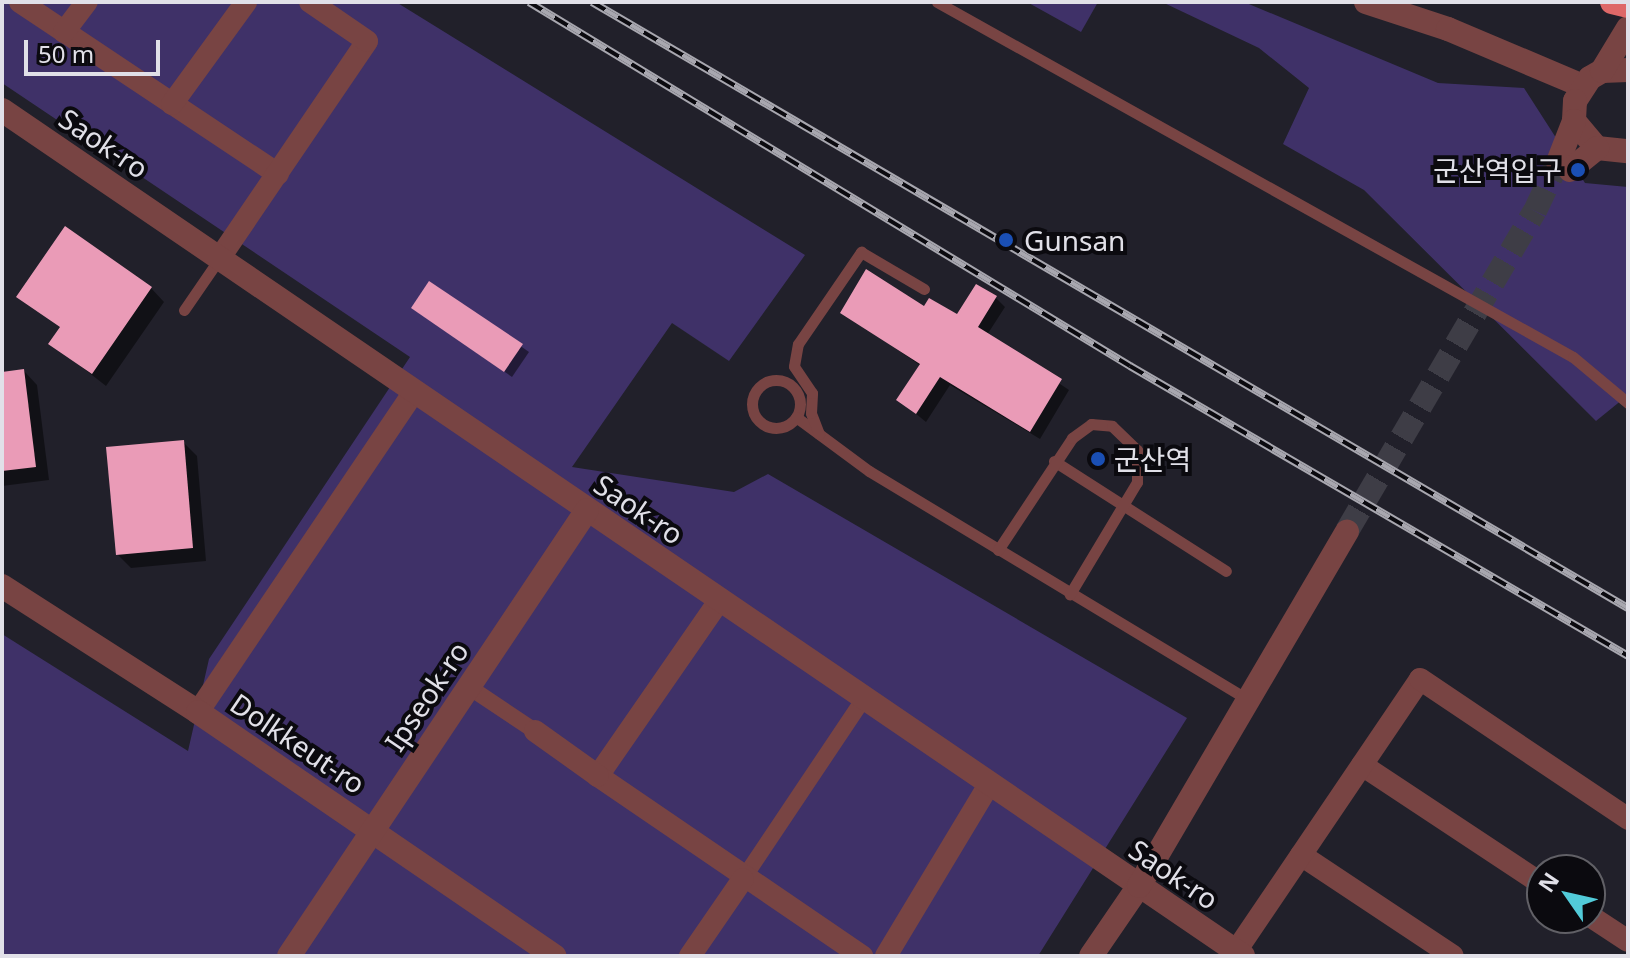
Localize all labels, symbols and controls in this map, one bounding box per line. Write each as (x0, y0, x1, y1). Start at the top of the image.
scale bar (28, 24, 164, 74)
text: 50 m (38, 37, 94, 70)
street label: Saok-ro (53, 101, 155, 185)
place label: 군산역입구 (1433, 153, 1562, 187)
marker: 군산역입구 (1569, 161, 1587, 179)
place label: Gunsan (1024, 223, 1125, 257)
marker: Gunsan (995, 229, 1017, 251)
place label: 군산역 (1114, 442, 1191, 476)
marker: 군산역 (1089, 450, 1107, 468)
street label: Saok-ro (588, 467, 690, 551)
street label: Ipseok-ro (377, 635, 475, 757)
street label: Dolkkeut-ro (224, 686, 372, 800)
street label: Saok-ro (1123, 832, 1225, 916)
north arrow (1526, 854, 1606, 934)
text: N (1530, 866, 1565, 898)

